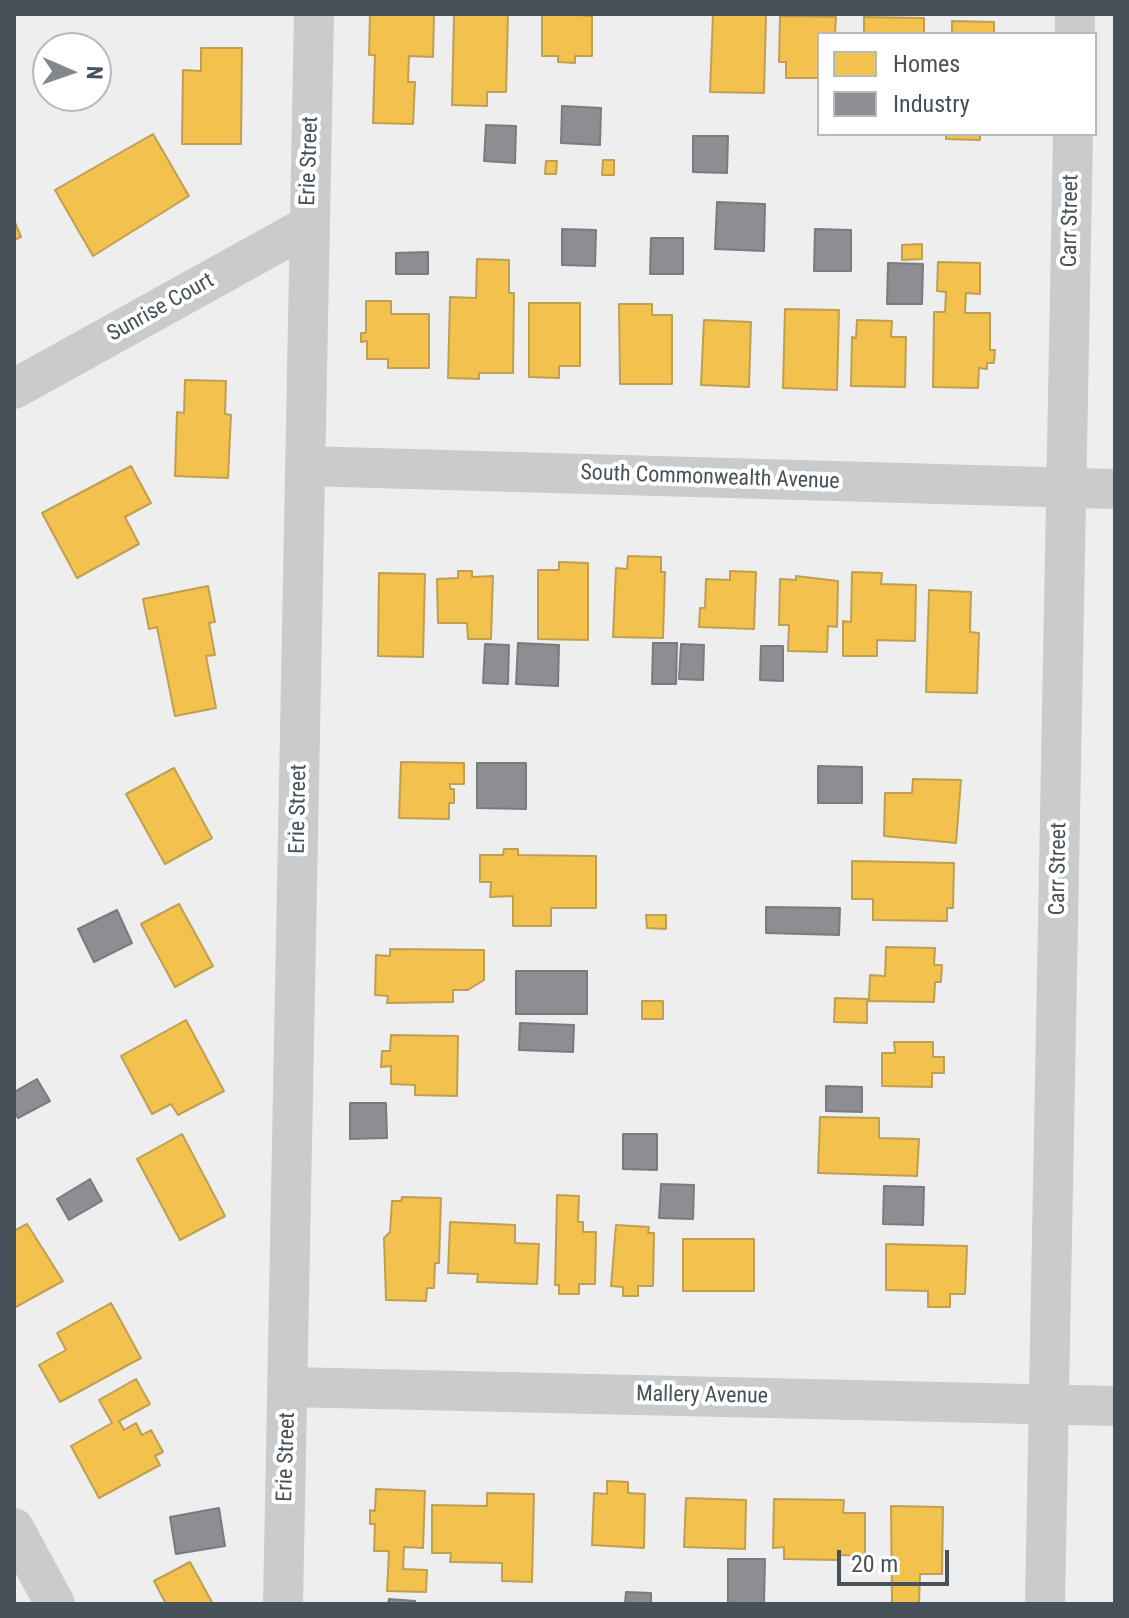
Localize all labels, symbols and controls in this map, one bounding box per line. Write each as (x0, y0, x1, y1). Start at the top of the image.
north arrow (32, 32, 112, 112)
legend (817, 32, 1097, 136)
text: Homes (893, 50, 960, 78)
text: N (82, 66, 107, 80)
text: Industry (893, 90, 970, 118)
street label: Erie Street (295, 116, 325, 206)
street label: Carr Street (1057, 174, 1085, 268)
street label: Sunrise Court (103, 268, 219, 348)
street label: South Commonwealth Avenue (580, 460, 840, 496)
street label: Erie Street (285, 764, 313, 854)
street label: Carr Street (1045, 822, 1073, 916)
street label: Mallery Avenue (636, 1382, 768, 1410)
street label: Erie Street (272, 1412, 302, 1502)
scale bar (841, 1534, 953, 1584)
text: 20 m (851, 1550, 898, 1578)

